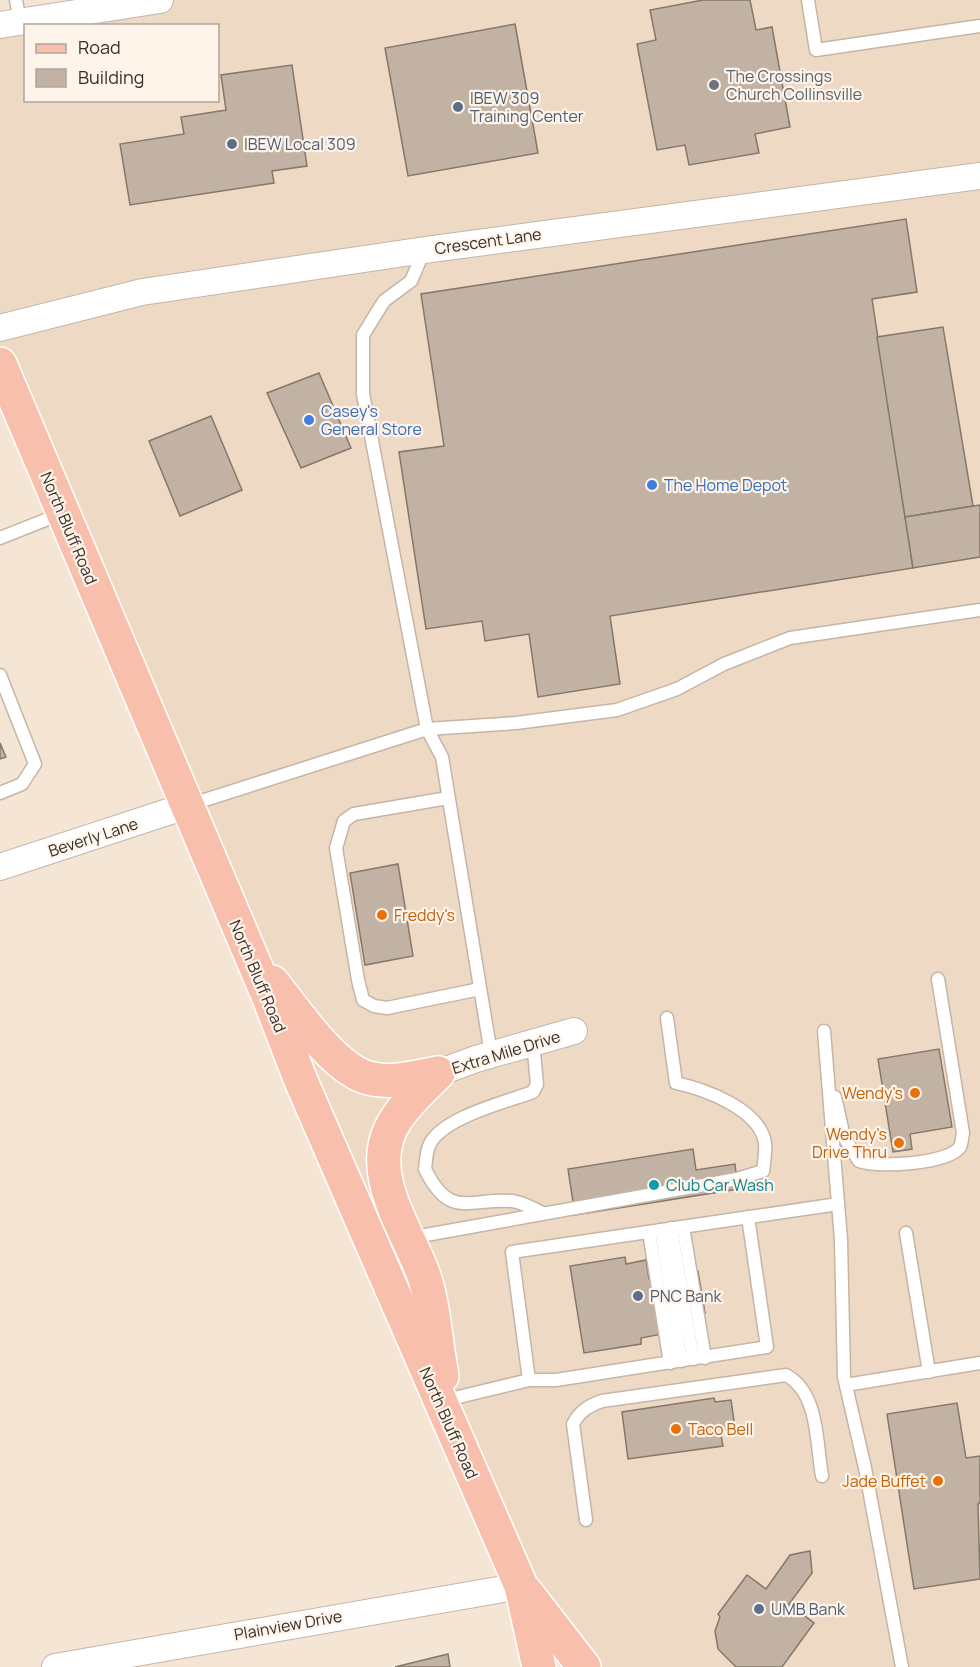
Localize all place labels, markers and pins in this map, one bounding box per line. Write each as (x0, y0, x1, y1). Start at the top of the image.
place label: The Crossings Church Collinsville (726, 65, 862, 105)
marker: The Crossings Church Collinsville (707, 78, 721, 92)
place label: IBEW 309 Training Center (470, 87, 584, 127)
marker: IBEW 309 Training Center (451, 100, 465, 114)
place label: IBEW Local 309 (244, 133, 356, 155)
marker: IBEW Local 309 (225, 137, 239, 151)
place label: Casey's General Store (321, 400, 422, 440)
marker: Casey's General Store (302, 413, 316, 427)
place label: The Home Depot (664, 474, 787, 496)
marker: The Home Depot (645, 478, 659, 492)
place label: Freddy's (394, 904, 455, 926)
marker: Freddy's (375, 908, 389, 922)
place label: Wendy's (842, 1082, 903, 1104)
marker: Wendy's (908, 1086, 922, 1100)
place label: Wendy's Drive Thru (812, 1123, 887, 1163)
marker: Wendy's Drive Thru (892, 1136, 906, 1150)
place label: Club Car Wash (666, 1174, 774, 1196)
marker: Club Car Wash (647, 1178, 661, 1192)
place label: PNC Bank (650, 1285, 722, 1307)
marker: PNC Bank (631, 1289, 645, 1303)
place label: Taco Bell (688, 1418, 753, 1440)
marker: Taco Bell (669, 1422, 683, 1436)
place label: Jade Buffet (842, 1470, 926, 1492)
marker: Jade Buffet (931, 1474, 945, 1488)
place label: UMB Bank (771, 1598, 846, 1620)
marker: UMB Bank (752, 1602, 766, 1616)

